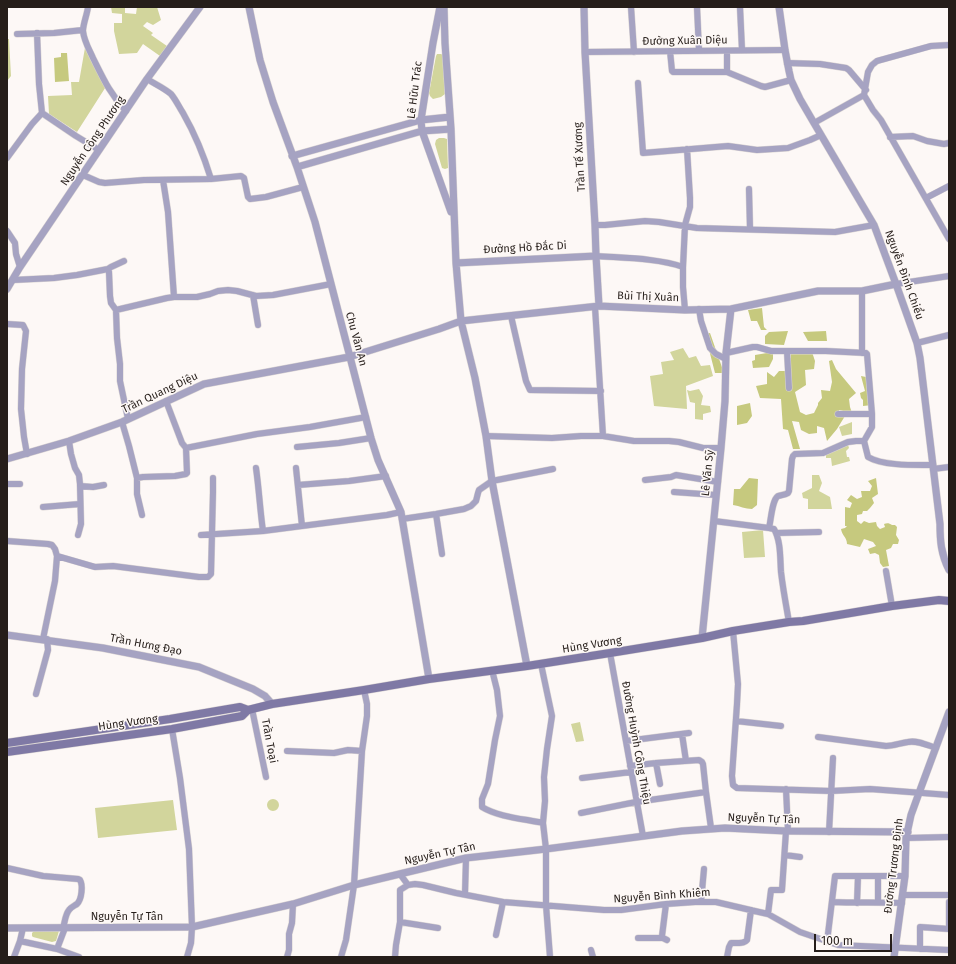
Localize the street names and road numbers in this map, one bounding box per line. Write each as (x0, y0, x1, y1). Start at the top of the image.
street label: Đường Xuân Diệu (642, 34, 728, 48)
street label: Lê Hữu Trác (405, 60, 425, 120)
street label: Nguyễn Công Phương (58, 94, 128, 188)
street label: Trần Tế Xương (572, 122, 588, 192)
street label: Nguyễn Đình Chiểu (882, 228, 926, 322)
street label: Đường Hồ Đắc Di (483, 239, 567, 257)
street label: Bùi Thị Xuân (617, 289, 679, 305)
street label: Chu Văn An (342, 310, 370, 368)
street label: Trần Quang Diệu (120, 370, 200, 416)
street label: Lê Văn Sỹ (699, 449, 717, 497)
street label: Trần Hưng Đạo (109, 632, 183, 658)
street label: Hùng Vương (561, 634, 623, 656)
street label: Đường Huỳnh Công Thiệu (619, 680, 653, 806)
street label: Hùng Vương (97, 712, 159, 734)
street label: Trần Toại (258, 718, 280, 764)
street label: Nguyễn Tự Tân (727, 811, 801, 827)
street label: Đường Trương Định (882, 818, 906, 914)
street label: Nguyễn Tự Tân (403, 840, 477, 868)
street label: Nguyễn Bình Khiêm (613, 886, 711, 906)
street label: Nguyễn Tự Tân (91, 910, 163, 924)

